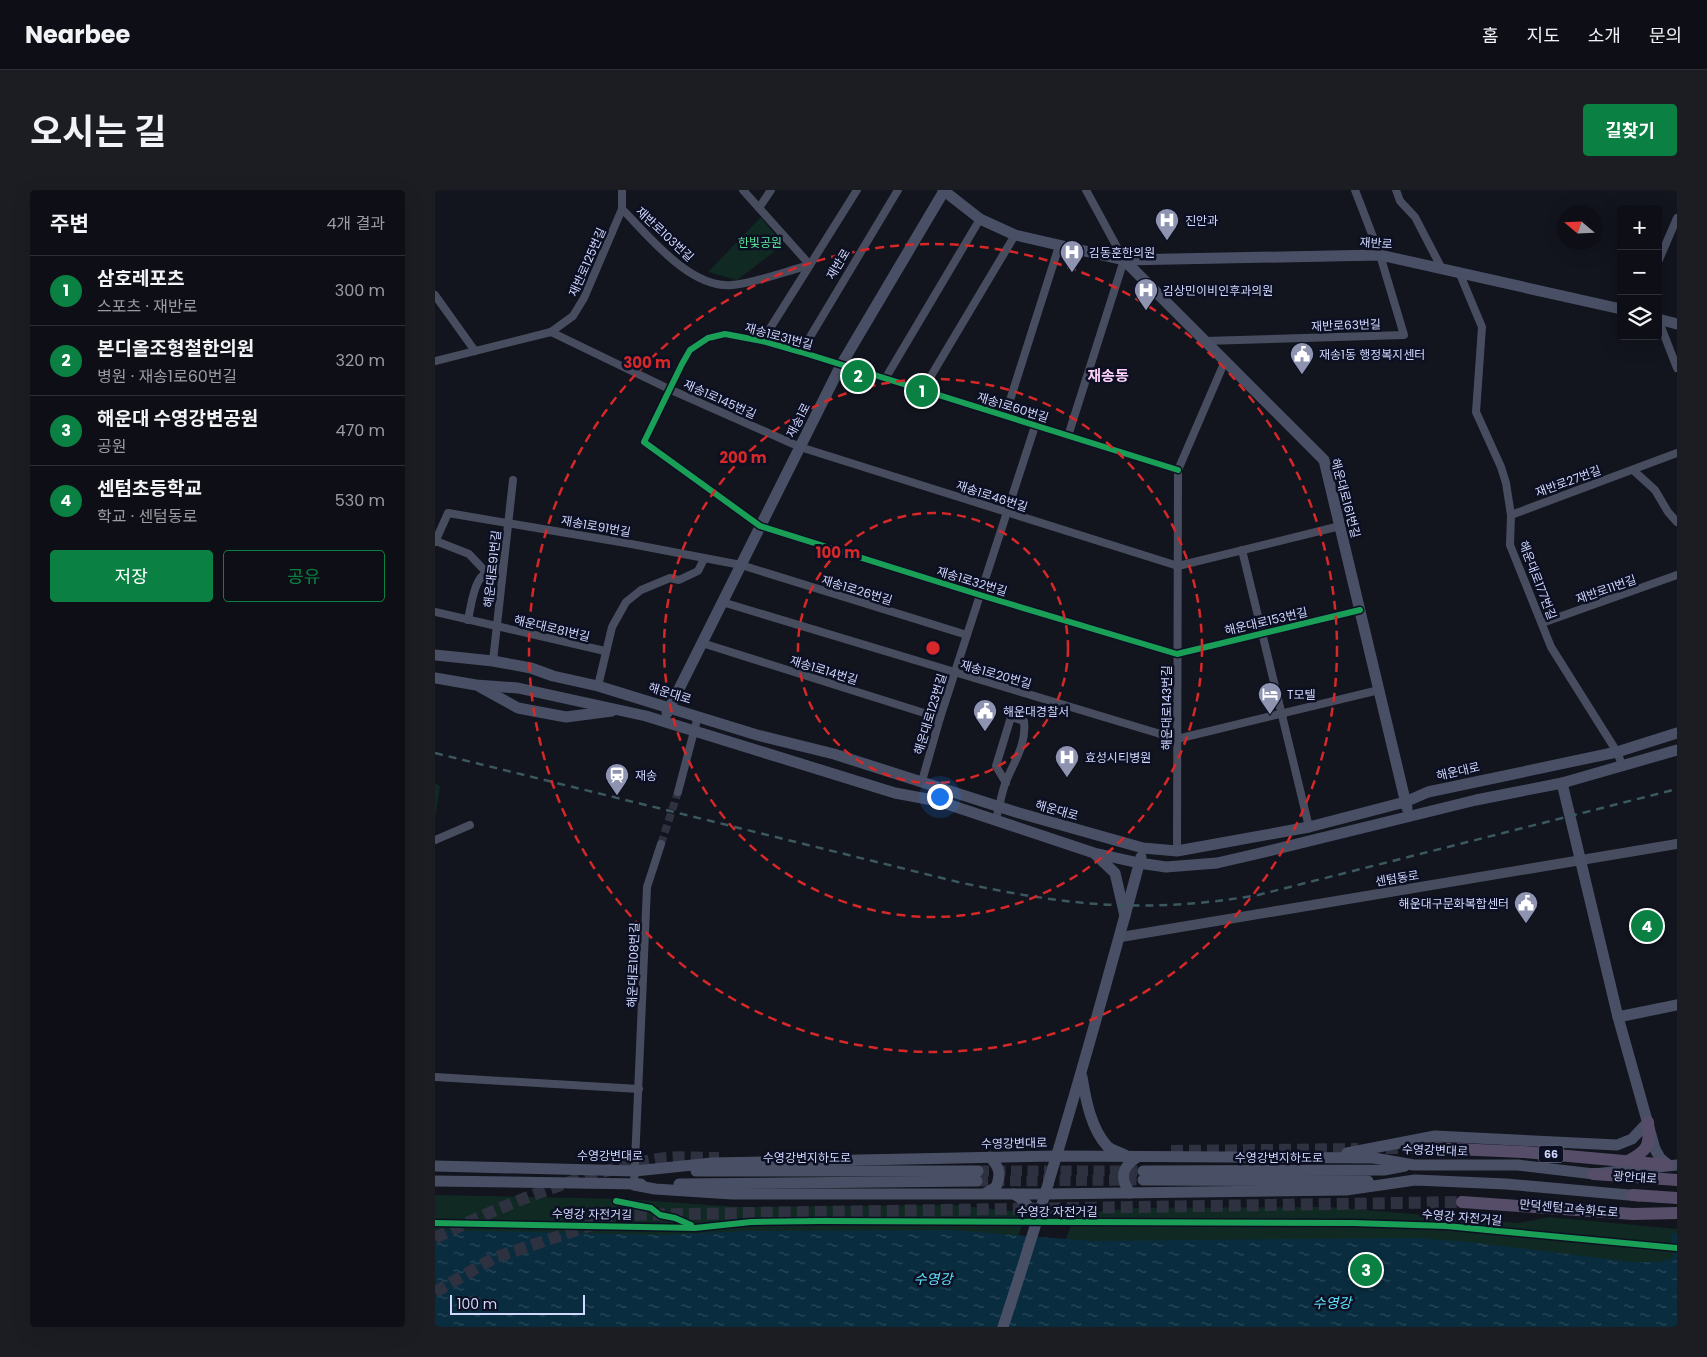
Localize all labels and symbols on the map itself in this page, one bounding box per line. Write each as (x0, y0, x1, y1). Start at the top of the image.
street label: 재반로103번길 (632, 203, 698, 265)
north arrow (1557, 205, 1602, 250)
hospital icon: 진안과 (1154, 207, 1180, 241)
place label: 진안과 (1185, 212, 1218, 229)
street label: 재반로125번길 (564, 225, 610, 299)
street label: 재반로 (1359, 233, 1393, 253)
park label: 한빛공원 (738, 234, 782, 251)
hospital icon: 김동훈한의원 (1059, 239, 1085, 273)
place label: 김동훈한의원 (1089, 244, 1155, 261)
street label: 재반로 (822, 245, 854, 283)
hospital icon: 김상민이비인후과의원 (1133, 277, 1159, 311)
place label: 김상민이비인후과의원 (1163, 282, 1273, 299)
street label: 재반로63번길 (1311, 315, 1381, 335)
street label: 재송1로31번길 (743, 319, 815, 353)
public building icon: 재송1동 행정복지센터 (1289, 341, 1315, 375)
place label: 재송1동 행정복지센터 (1319, 346, 1425, 363)
text: 300 m (623, 352, 671, 373)
pin: 2 (842, 357, 874, 395)
district label: 재송동 (1087, 365, 1129, 386)
pin: 1 (906, 372, 938, 410)
street label: 재송1로145번길 (681, 375, 759, 423)
street label: 재송1로60번길 (975, 388, 1051, 426)
street label: 재송1로 (782, 400, 814, 440)
text: 200 m (719, 447, 767, 468)
street label: 해운대로161번길 (1327, 456, 1365, 540)
street label: 재반로27번길 (1533, 461, 1603, 501)
street label: 재송1로46번길 (954, 476, 1030, 516)
street label: 재송1로91번길 (560, 512, 632, 540)
street label: 해운대로91번길 (479, 530, 505, 608)
street label: 해운대로177번길 (1515, 538, 1561, 622)
text: 100 m (816, 542, 860, 563)
street label: 재송1로32번길 (935, 562, 1009, 600)
street label: 재송1로26번길 (819, 571, 895, 609)
street label: 재반로11번길 (1574, 571, 1638, 607)
street label: 해운대로153번길 (1223, 603, 1309, 639)
street label: 해운대로81번길 (512, 611, 592, 645)
centre of rings (924, 639, 942, 657)
street label: 재송1로14번길 (788, 652, 860, 688)
street label: 재송1로20번길 (958, 656, 1034, 692)
street label: 해운대로143번길 (1158, 666, 1175, 750)
street label: 해운대로123번길 (910, 671, 950, 757)
street label: 해운대로 (646, 678, 694, 708)
hotel icon: T모텔 (1257, 681, 1283, 715)
place label: T모텔 (1287, 686, 1316, 703)
public building icon: 해운대경찰서 (972, 698, 998, 732)
place label: 해운대경찰서 (1003, 703, 1069, 720)
hospital icon: 효성시티병원 (1054, 744, 1080, 778)
place label: 효성시티병원 (1085, 749, 1151, 766)
street label: 해운대로 (1435, 758, 1481, 784)
station icon: 재송 (604, 762, 630, 796)
place label: 재송 (635, 767, 657, 784)
your location (927, 784, 953, 810)
street label: 해운대로 (1033, 796, 1081, 824)
street label: 센텀동로 (1374, 866, 1420, 890)
public building icon: 해운대구문화복합센터 (1513, 890, 1539, 924)
place label: 해운대구문화복합센터 (1399, 895, 1509, 912)
pin: 4 (1631, 907, 1663, 945)
street label: 해운대로108번길 (623, 922, 643, 1008)
street label: 수영강변대로 (981, 1134, 1047, 1152)
street label: 수영강변대로 (1402, 1140, 1468, 1160)
road number: 66 (1539, 1146, 1563, 1162)
street label: 수영강변대로 (577, 1147, 643, 1164)
street label: 수영강변지하도로 (763, 1149, 851, 1166)
street label: 수영강변지하도로 (1235, 1149, 1323, 1166)
street label: 광안대로 (1612, 1167, 1658, 1187)
street label: 만덕센텀고속화도로 (1519, 1195, 1619, 1221)
street label: 수영강 자전거길 (1017, 1203, 1097, 1220)
street label: 수영강 자전거길 (552, 1205, 632, 1223)
street label: 수영강 자전거길 (1421, 1205, 1503, 1229)
pin: 3 (1350, 1251, 1382, 1289)
water label: 수영강 (914, 1269, 954, 1289)
scale bar (450, 1292, 585, 1315)
water label: 수영강 (1313, 1293, 1354, 1313)

